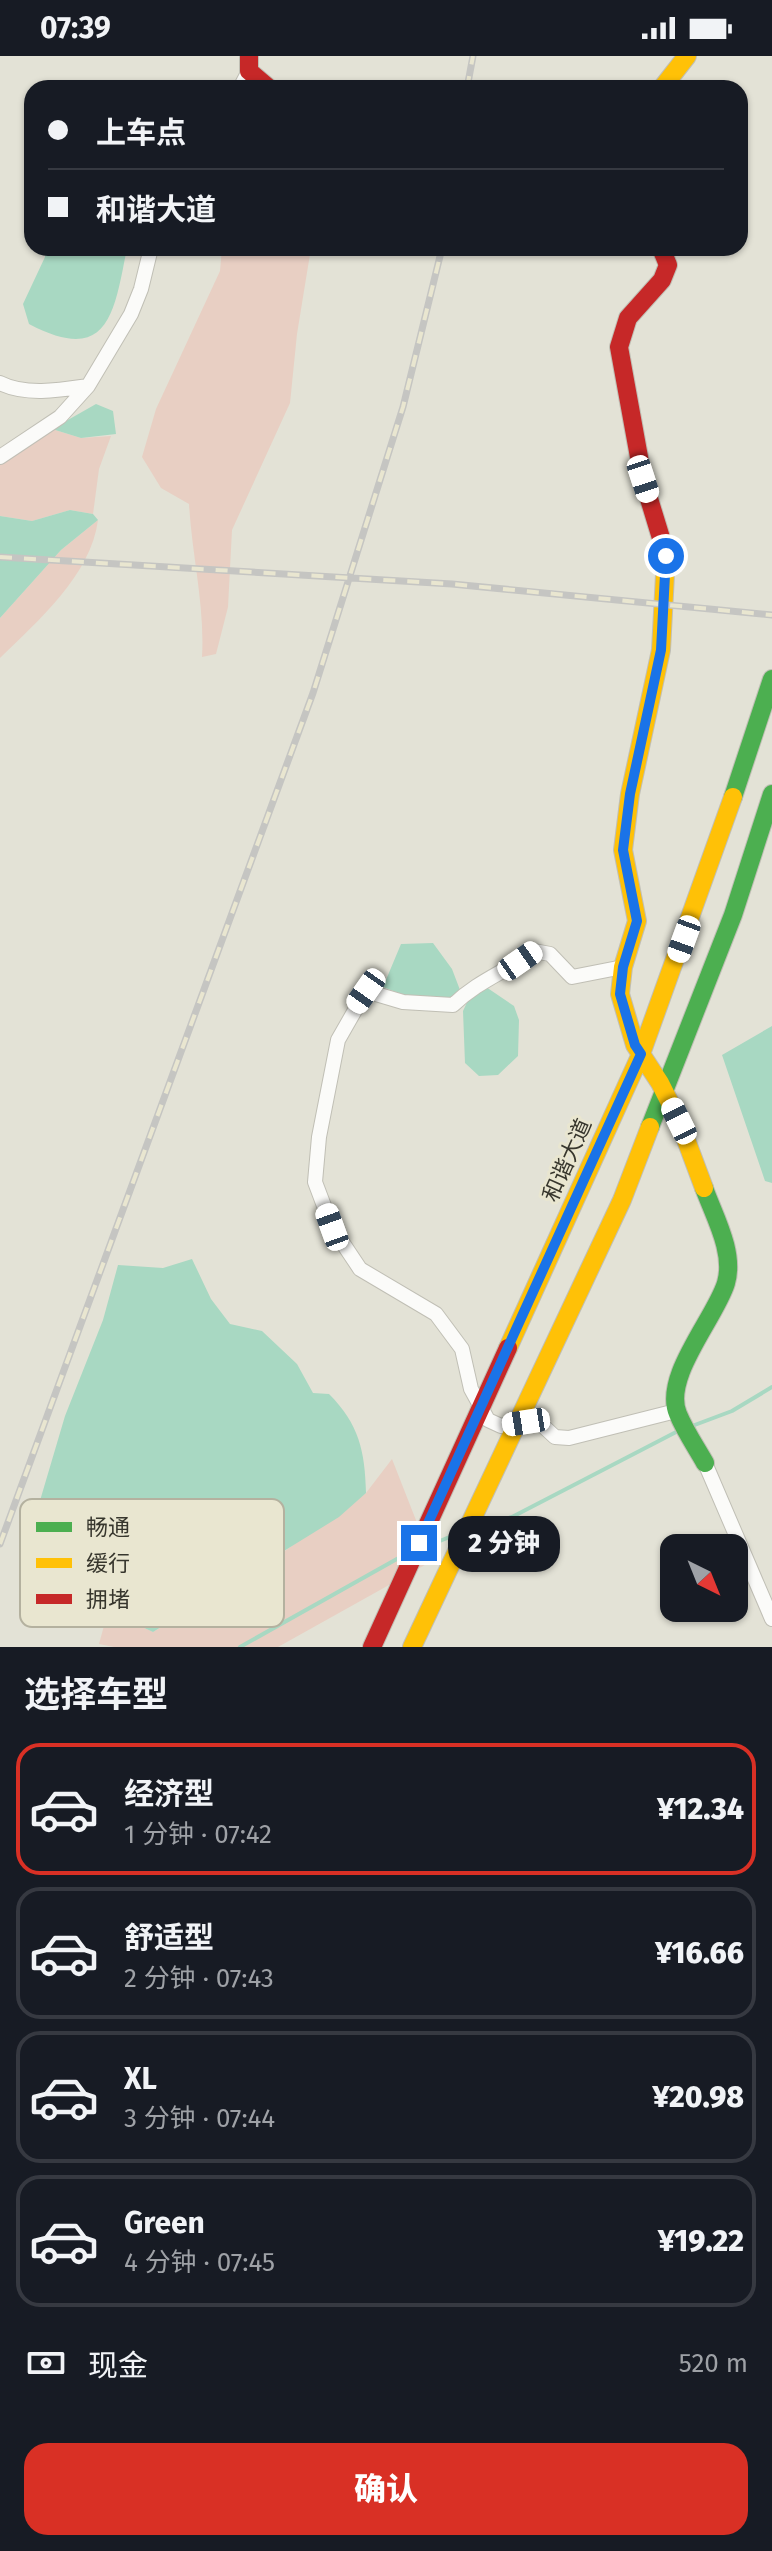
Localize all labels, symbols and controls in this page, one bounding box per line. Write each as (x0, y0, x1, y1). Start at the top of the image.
text: 07:39 (40, 10, 111, 46)
text: 上车点 (96, 115, 186, 151)
text: 和谐大道 (96, 192, 216, 228)
car (624, 452, 662, 506)
route start (648, 538, 684, 574)
car (665, 912, 703, 966)
car (493, 937, 547, 985)
car (342, 964, 390, 1018)
car (658, 1094, 700, 1148)
street label: 和谐大道 (537, 1114, 597, 1206)
car (313, 1200, 351, 1254)
car (500, 1406, 552, 1438)
legend (20, 1499, 284, 1627)
text: 畅通 (86, 1514, 130, 1541)
callout: 2 分钟 (447, 1515, 559, 1571)
route end (401, 1525, 437, 1561)
text: 2 分钟 (468, 1528, 540, 1559)
north arrow (660, 1534, 748, 1622)
map controls (660, 1534, 748, 1622)
text: 缓行 (86, 1550, 130, 1577)
text: 拥堵 (86, 1586, 130, 1613)
text: 选择车型 (24, 1673, 168, 1717)
icon: car (28, 1773, 100, 1845)
text: 经济型 (124, 1776, 214, 1812)
text: ¥12.34 (657, 1791, 744, 1827)
text: 1 分钟 · 07:42 (124, 1819, 272, 1850)
icon: car (28, 1917, 100, 1989)
text: 舒适型 (124, 1920, 214, 1956)
text: ¥16.66 (655, 1935, 744, 1971)
text: 2 分钟 · 07:43 (124, 1963, 274, 1994)
icon: car (28, 2061, 100, 2133)
text: XL (124, 2061, 157, 2097)
text: ¥20.98 (652, 2079, 744, 2115)
text: 3 分钟 · 07:44 (124, 2103, 275, 2134)
icon: car (28, 2205, 100, 2277)
text: Green (124, 2205, 205, 2241)
text: ¥19.22 (658, 2223, 744, 2259)
text: 4 分钟 · 07:45 (124, 2247, 275, 2278)
icon: cash (24, 2341, 68, 2385)
text: 现金 (88, 2348, 148, 2384)
text: 520 m (679, 2348, 748, 2379)
button: 确认 (24, 2443, 748, 2535)

